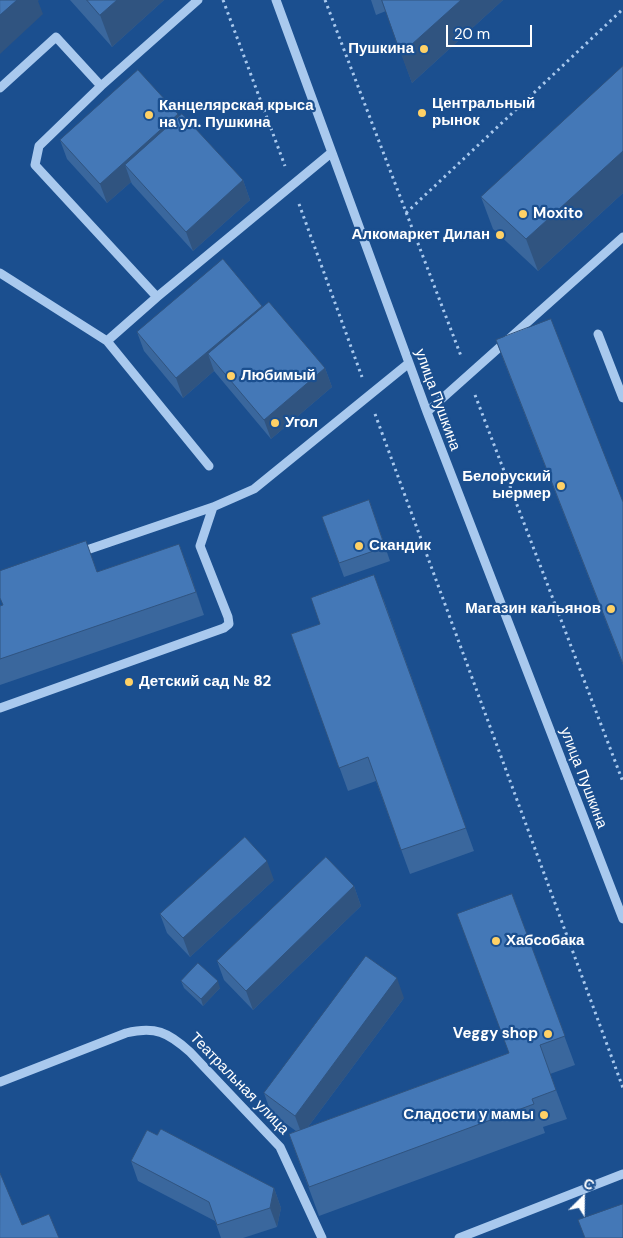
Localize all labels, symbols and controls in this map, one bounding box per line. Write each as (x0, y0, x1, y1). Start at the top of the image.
scale bar (448, 15, 534, 47)
text: 20 m (454, 24, 490, 44)
place label: Пушкина (348, 40, 414, 58)
marker: Пушкина (418, 43, 430, 55)
place label: Центральный рынок (432, 95, 535, 130)
place label: Канцелярская крыса на ул. Пушкина (159, 97, 314, 132)
marker: Центральный рынок (416, 107, 428, 119)
marker: Канцелярская крыса на ул. Пушкина (143, 109, 155, 121)
place label: Moxito (533, 205, 583, 223)
marker: Moxito (517, 208, 529, 220)
place label: Алкомаркет Дилан (352, 226, 490, 244)
marker: Алкомаркет Дилан (494, 229, 506, 241)
street label: улица Пушкина (410, 347, 464, 453)
place label: Любимый (241, 367, 316, 385)
marker: Любимый (225, 370, 237, 382)
place label: Угол (285, 414, 318, 432)
marker: Угол (269, 417, 281, 429)
place label: Белоруский ыермер (462, 468, 551, 503)
marker: Белоруский ыермер (555, 480, 567, 492)
place label: Скандик (369, 537, 431, 555)
marker: Скандик (353, 540, 365, 552)
place label: Магазин кальянов (465, 600, 601, 618)
marker: Магазин кальянов (605, 603, 617, 615)
place label: Детский сад № 82 (139, 673, 271, 691)
marker: Детский сад № 82 (123, 676, 135, 688)
street label: улица Пушкина (555, 725, 611, 831)
place label: Хабсобака (506, 932, 584, 950)
marker: Хабсобака (490, 935, 502, 947)
place label: Veggy shop (453, 1025, 538, 1043)
marker: Veggy shop (542, 1028, 554, 1040)
street label: Театральная улица (186, 1029, 292, 1139)
place label: Сладости у мамы (403, 1106, 534, 1124)
marker: Сладости у мамы (538, 1109, 550, 1121)
north arrow (558, 1173, 608, 1223)
text: С (581, 1174, 597, 1194)

